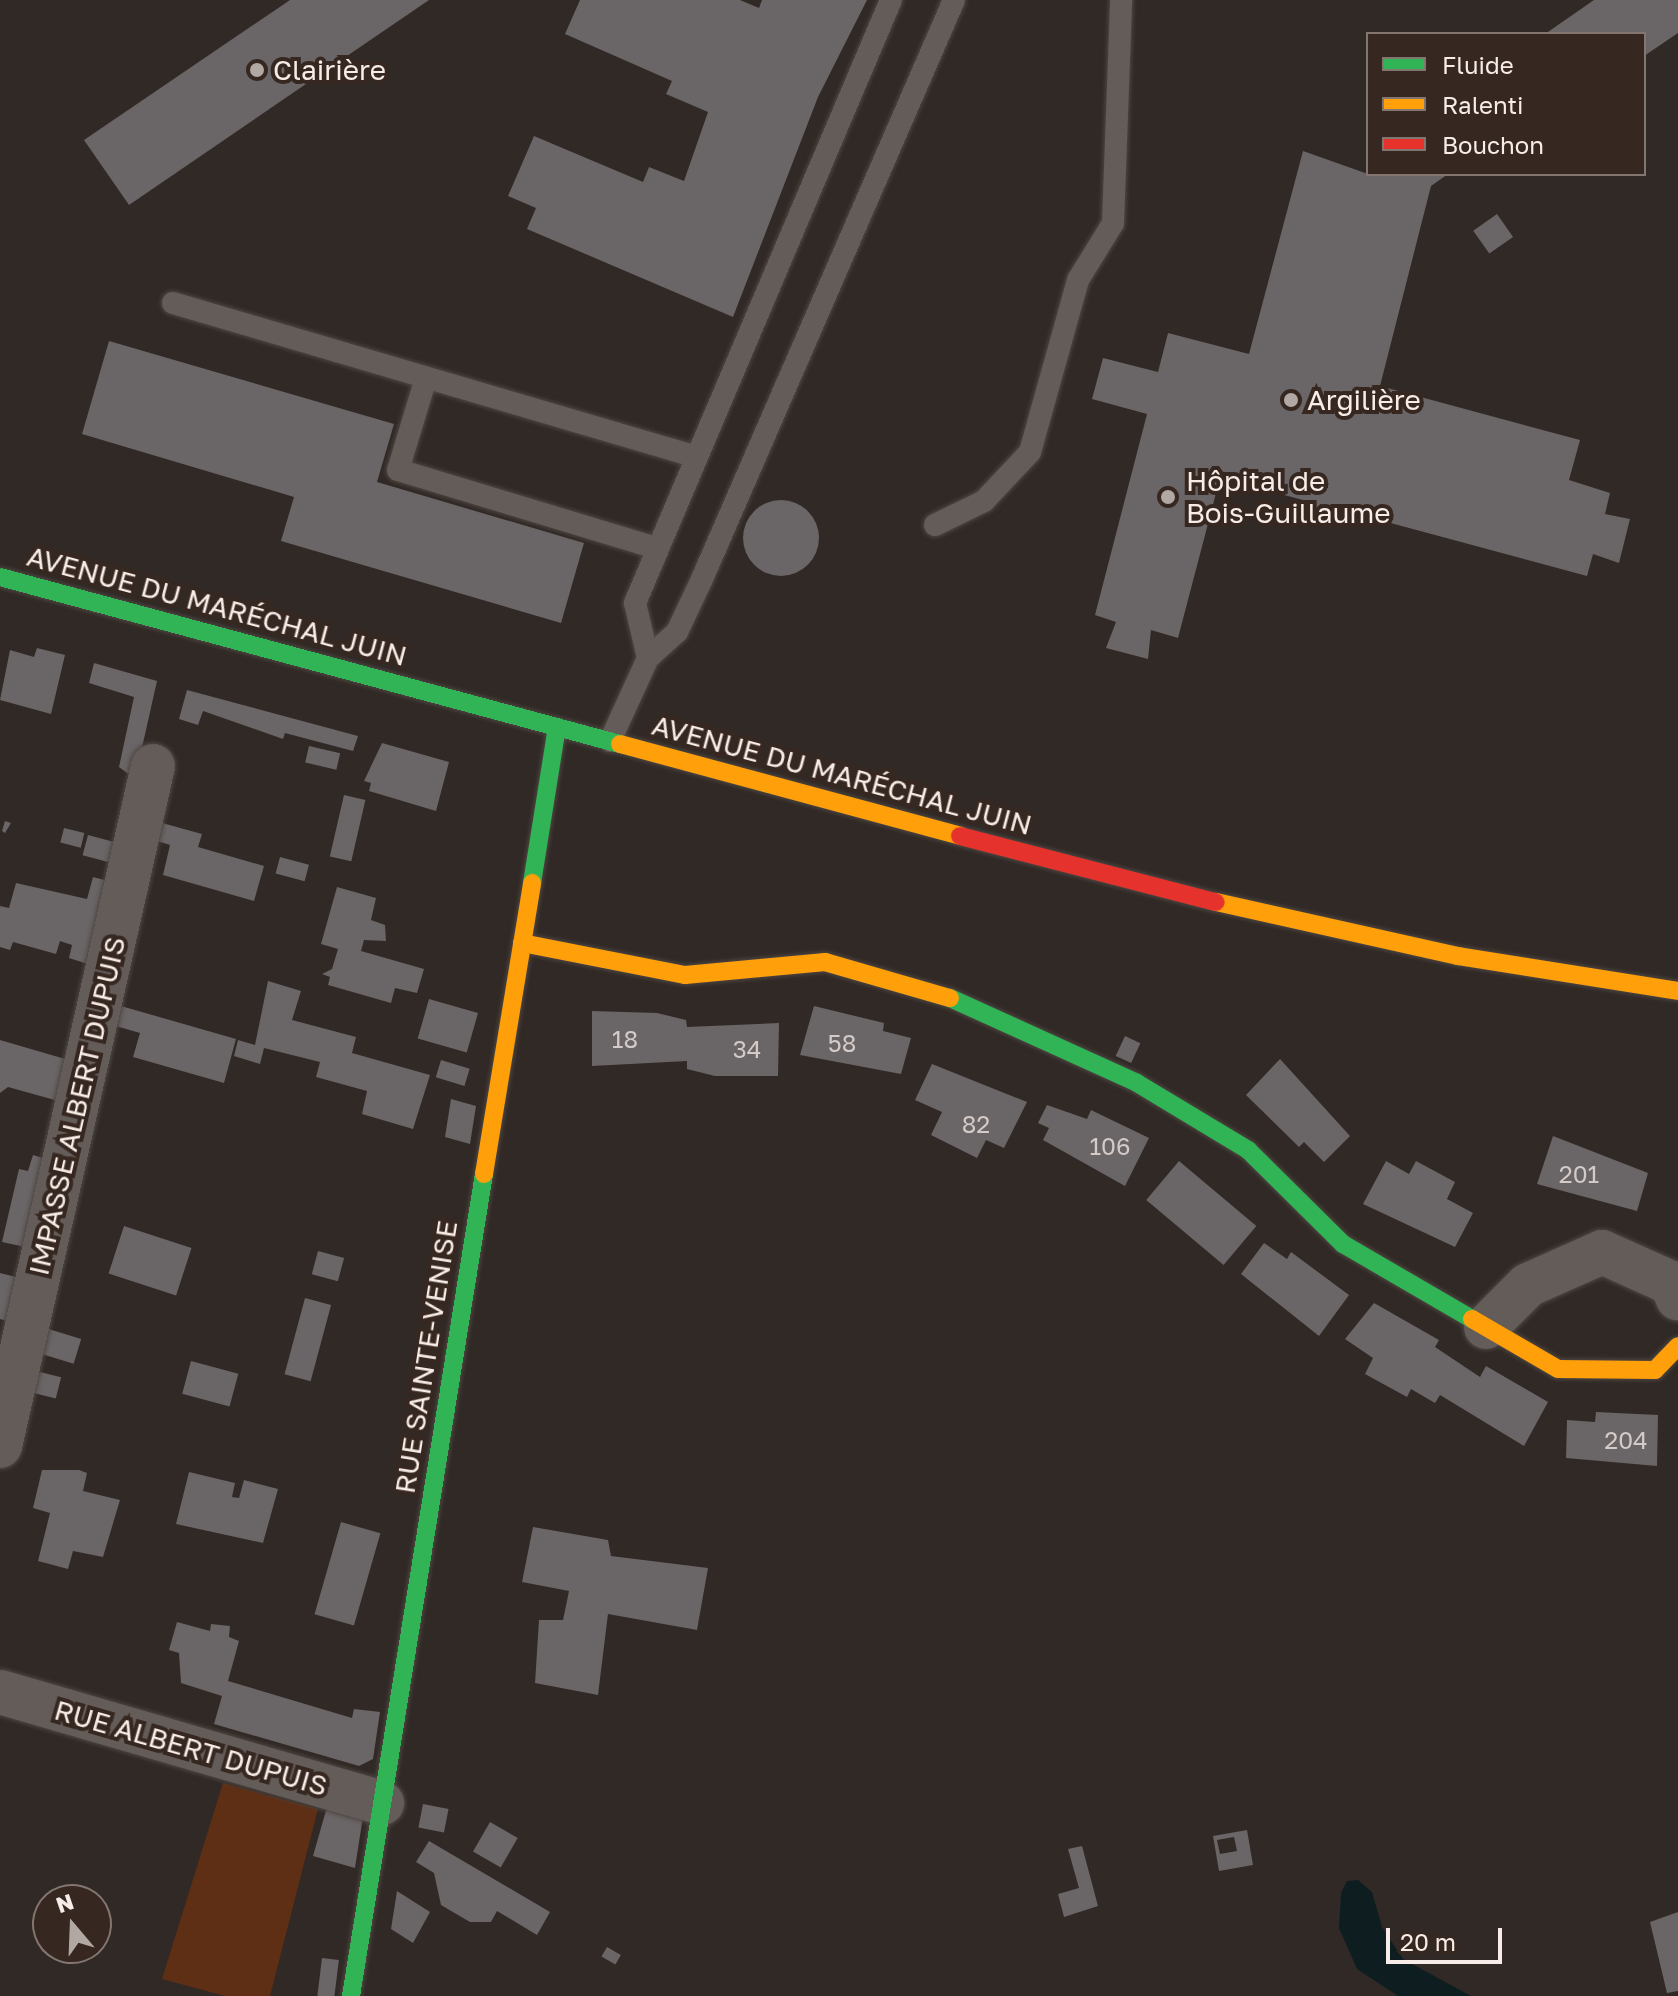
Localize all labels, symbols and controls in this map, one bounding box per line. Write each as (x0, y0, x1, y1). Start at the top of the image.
legend (1366, 32, 1646, 176)
text: Fluide (1442, 50, 1514, 79)
place label: Clairière (273, 53, 386, 87)
marker: Clairière (248, 61, 266, 79)
text: Ralenti (1442, 90, 1524, 119)
text: Bouchon (1442, 130, 1544, 159)
place label: Argilière (1307, 383, 1421, 417)
marker: Argilière (1282, 391, 1300, 409)
place label: Hôpital de Bois-Guillaume (1186, 464, 1390, 530)
marker: Hôpital de Bois-Guillaume (1157, 486, 1179, 508)
street label: AVENUE DU MARÉCHAL JUIN (23, 539, 411, 673)
street label: AVENUE DU MARÉCHAL JUIN (648, 708, 1036, 842)
street label: IMPASSE ALBERT DUPUIS (22, 933, 132, 1279)
house number: 18 (612, 1025, 638, 1053)
house number: 58 (828, 1029, 856, 1057)
house number: 34 (733, 1035, 761, 1063)
house number: 82 (962, 1110, 990, 1138)
house number: 106 (1089, 1132, 1131, 1160)
house number: 201 (1559, 1160, 1599, 1188)
street label: RUE SAINTE-VENISE (388, 1218, 464, 1496)
house number: 204 (1604, 1426, 1648, 1454)
street label: RUE ALBERT DUPUIS (51, 1693, 331, 1803)
north arrow (32, 1884, 112, 1964)
text: N (52, 1887, 77, 1918)
scale bar (1390, 1912, 1506, 1962)
text: 20 m (1400, 1927, 1456, 1956)

